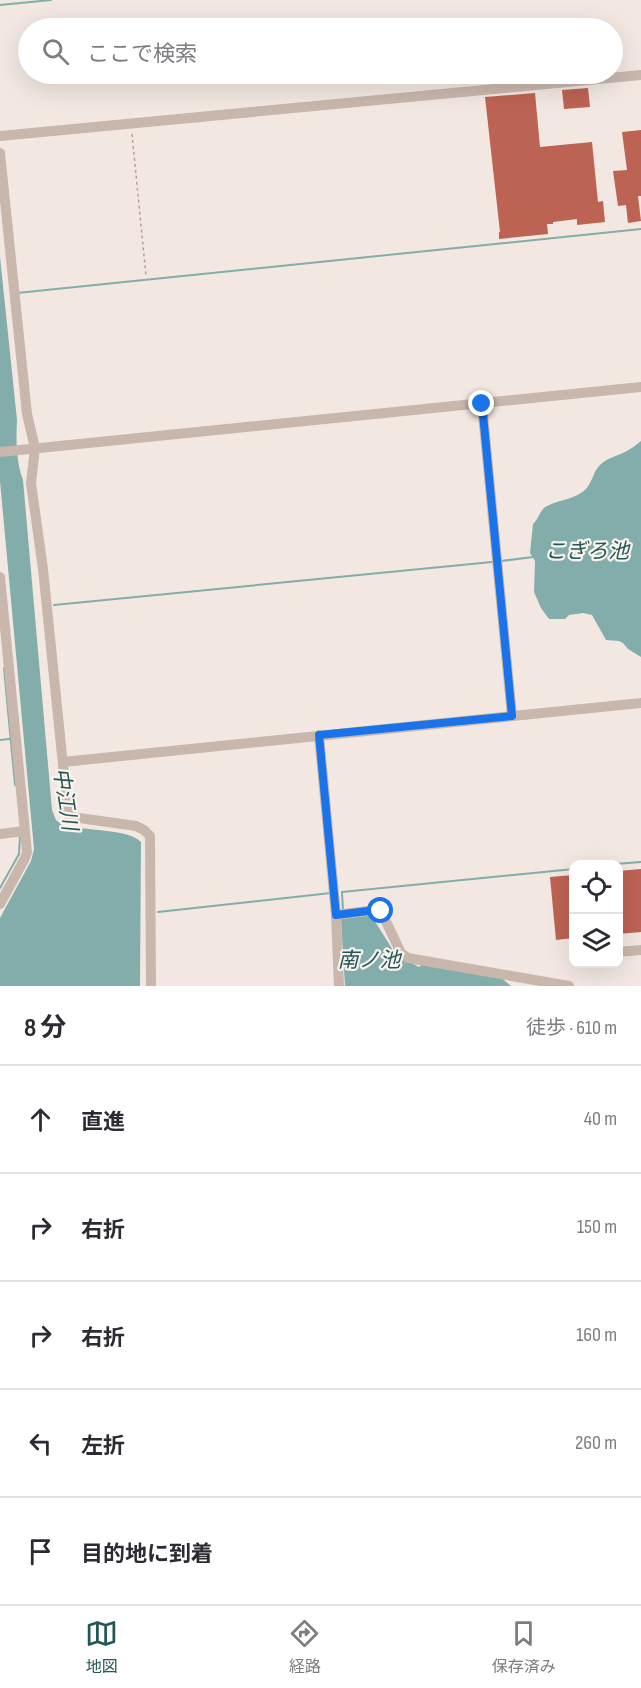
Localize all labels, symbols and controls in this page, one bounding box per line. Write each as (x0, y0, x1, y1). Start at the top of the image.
search box (18, 18, 623, 84)
icon: search (39, 35, 72, 68)
text: ここで検索 (87, 41, 197, 68)
route end (468, 390, 494, 416)
water label: こぎろ池 (545, 539, 631, 564)
water label: 中江川 (48, 766, 83, 834)
map controls (569, 860, 623, 968)
button: locate (569, 860, 623, 914)
route start (367, 897, 393, 923)
button: layers (569, 914, 623, 968)
water label: 南ノ池 (338, 948, 402, 973)
text: 8 分 (24, 1013, 66, 1044)
text: 徒歩 · 610 m (526, 1016, 617, 1040)
icon: ahead (24, 1103, 57, 1136)
text: 40 m (584, 1107, 617, 1131)
text: 直進 (81, 1109, 125, 1136)
icon: right (24, 1211, 57, 1244)
text: 150 m (577, 1215, 617, 1239)
text: 右折 (81, 1217, 125, 1244)
icon: right (24, 1319, 57, 1352)
text: 160 m (576, 1323, 617, 1347)
text: 右折 (81, 1325, 125, 1352)
icon: left (24, 1427, 57, 1460)
text: 260 m (575, 1431, 617, 1455)
text: 左折 (81, 1433, 125, 1460)
icon: arrive (24, 1535, 57, 1568)
text: 目的地に到着 (81, 1541, 213, 1568)
tab: 地図 (85, 1617, 118, 1677)
tab: 経路 (288, 1617, 321, 1677)
tab: 保存済み (492, 1617, 556, 1677)

